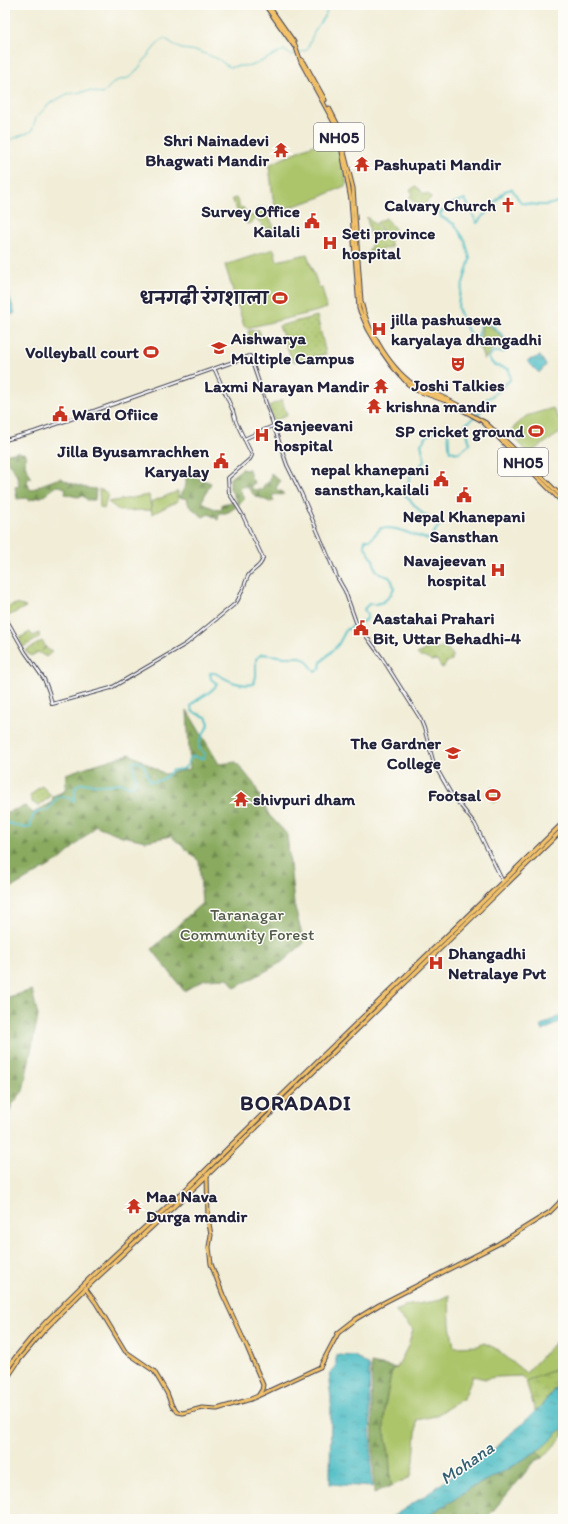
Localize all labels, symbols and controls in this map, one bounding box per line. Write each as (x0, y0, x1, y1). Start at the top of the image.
road number: NH05 (314, 123, 364, 151)
place label: Shri Nainadevi Bhagwati Mandir (145, 130, 269, 171)
temple icon: Shri Nainadevi Bhagwati Mandir (272, 141, 290, 159)
place label: Pashupati Mandir (374, 154, 501, 175)
temple icon: Pashupati Mandir (353, 155, 371, 173)
place label: Calvary Church (384, 195, 496, 216)
church icon: Calvary Church (499, 196, 517, 214)
place label: Survey Office Kailali (201, 201, 300, 241)
public building icon: Survey Office Kailali (303, 212, 321, 230)
place label: Seti province hospital (342, 223, 435, 264)
hospital icon: Seti province hospital (321, 234, 339, 252)
place label: धनगढी रंगशाला (140, 285, 270, 308)
sports icon: धनगढी रंगशाला (271, 289, 289, 307)
place label: jilla pashusewa karyalaya dhangadhi (390, 309, 542, 350)
hospital icon: jilla pashusewa karyalaya dhangadhi (370, 320, 388, 338)
place label: Aishwarya Multiple Campus (230, 328, 355, 369)
school or university icon: Aishwarya Multiple Campus (210, 339, 228, 357)
place label: Volleyball court (25, 342, 140, 363)
sports icon: Volleyball court (142, 343, 160, 361)
theatre icon: Joshi Talkies (449, 355, 467, 373)
place label: Joshi Talkies (410, 375, 505, 395)
place label: Laxmi Narayan Mandir (204, 376, 370, 397)
temple icon: Laxmi Narayan Mandir (372, 377, 390, 395)
place label: krishna mandir (386, 396, 497, 416)
temple icon: krishna mandir (365, 397, 383, 415)
place label: Ward Ofiice (72, 404, 158, 424)
public building icon: Ward Ofiice (51, 405, 69, 423)
place label: Sanjeevani hospital (274, 415, 353, 456)
place label: SP cricket ground (395, 421, 525, 442)
sports icon: SP cricket ground (527, 422, 545, 440)
hospital icon: Sanjeevani hospital (253, 426, 271, 444)
place label: Jilla Byusamrachhen Karyalay (57, 441, 210, 482)
road number: NH05 (498, 448, 548, 476)
public building icon: Jilla Byusamrachhen Karyalay (212, 452, 230, 470)
place label: nepal khanepani sansthan,kailali (310, 459, 429, 499)
public building icon: nepal khanepani sansthan,kailali (432, 470, 450, 488)
public building icon: Nepal Khanepani Sansthan (455, 486, 473, 504)
place label: Nepal Khanepani Sansthan (403, 506, 525, 546)
place label: Navajeevan hospital (403, 550, 486, 591)
hospital icon: Navajeevan hospital (489, 561, 507, 579)
place label: Aastahai Prahari Bit, Uttar Behadhi-4 (372, 608, 522, 648)
public building icon: Aastahai Prahari Bit, Uttar Behadhi-4 (352, 619, 370, 637)
place label: The Gardner College (349, 733, 442, 774)
school or university icon: The Gardner College (444, 744, 462, 762)
place label: Footsal (428, 785, 481, 805)
sports icon: Footsal (484, 786, 502, 804)
place label: shivpuri dham (253, 789, 356, 810)
temple icon: shivpuri dham (232, 790, 250, 808)
park label: Taranagar Community Forest (180, 904, 315, 944)
place label: Dhangadhi Netralaye Pvt (448, 943, 547, 984)
hospital icon: Dhangadhi Netralaye Pvt (427, 954, 445, 972)
district label: BORADADI (240, 1090, 352, 1115)
place label: Maa Nava Durga mandir (146, 1186, 247, 1227)
temple icon: Maa Nava Durga mandir (125, 1197, 143, 1215)
water label: Mohana (436, 1436, 499, 1489)

